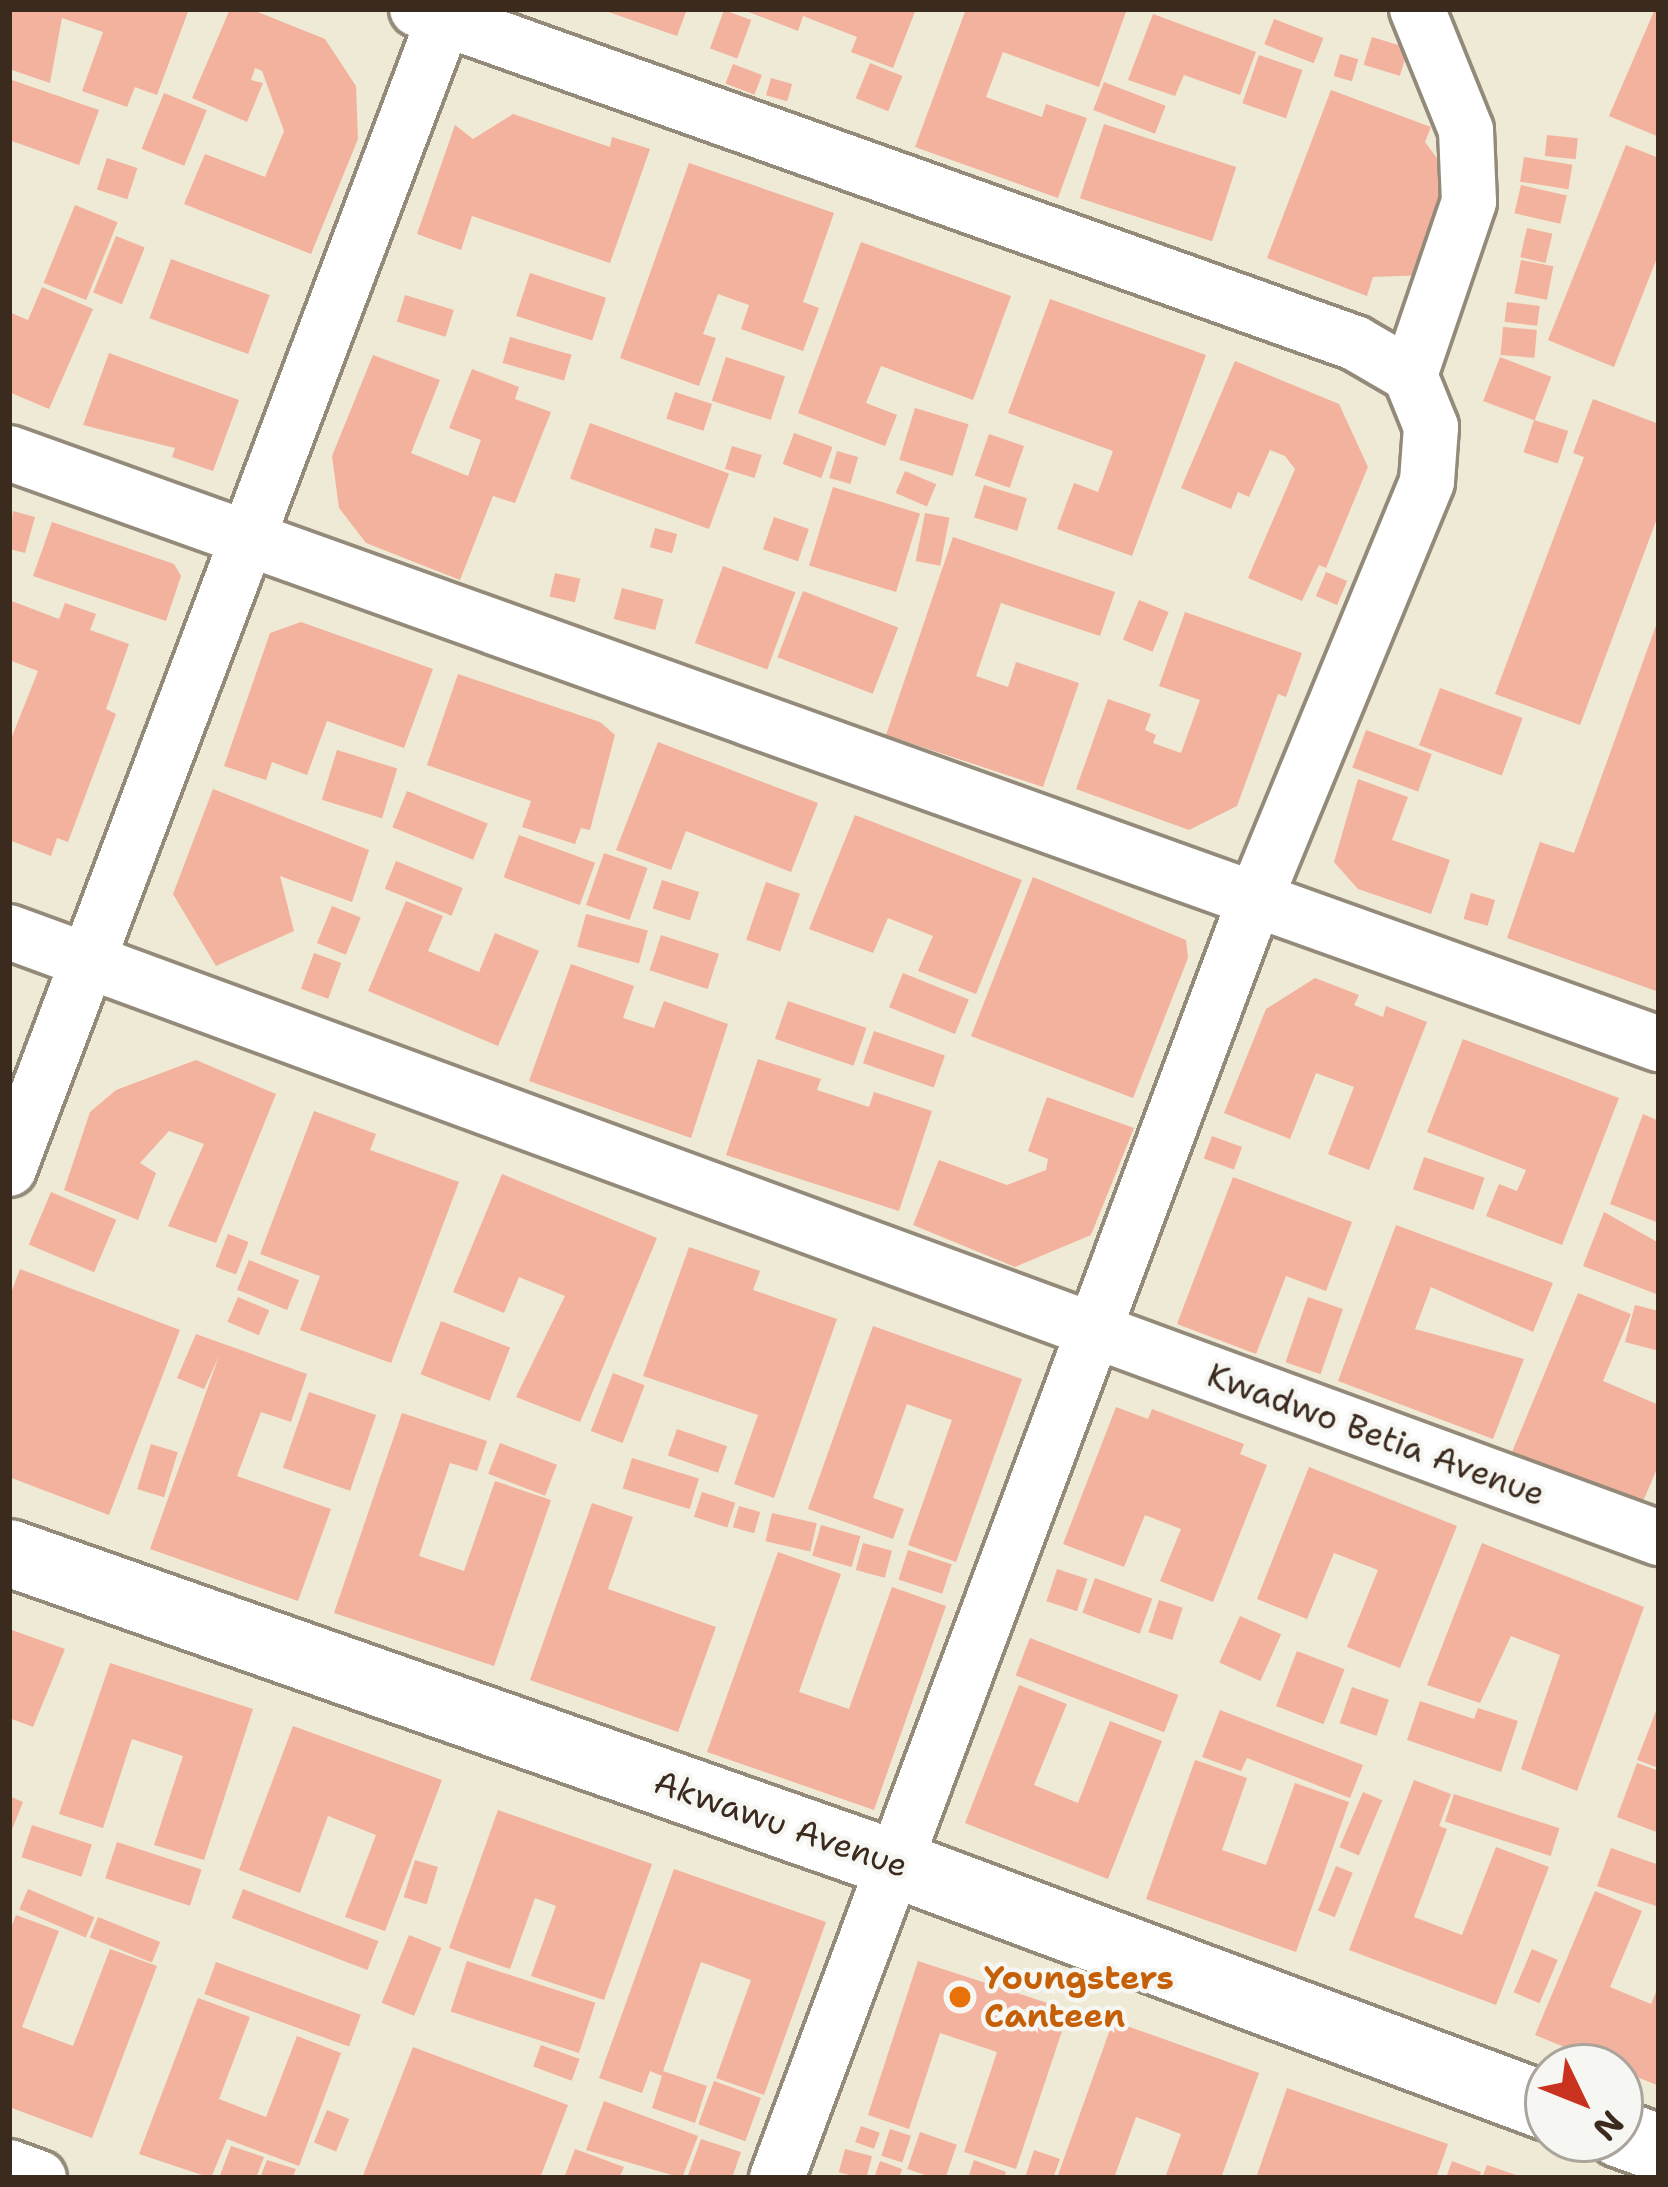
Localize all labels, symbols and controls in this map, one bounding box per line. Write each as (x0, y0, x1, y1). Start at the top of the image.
street label: Kwadwo Betia Avenue (1202, 1355, 1550, 1515)
street label: Akwawu Avenue (649, 1762, 913, 1886)
place label: Youngsters Canteen (984, 1958, 1174, 2036)
marker: Youngsters Canteen (947, 1984, 973, 2010)
north arrow (1524, 2043, 1644, 2163)
text: N (1583, 2101, 1634, 2151)

